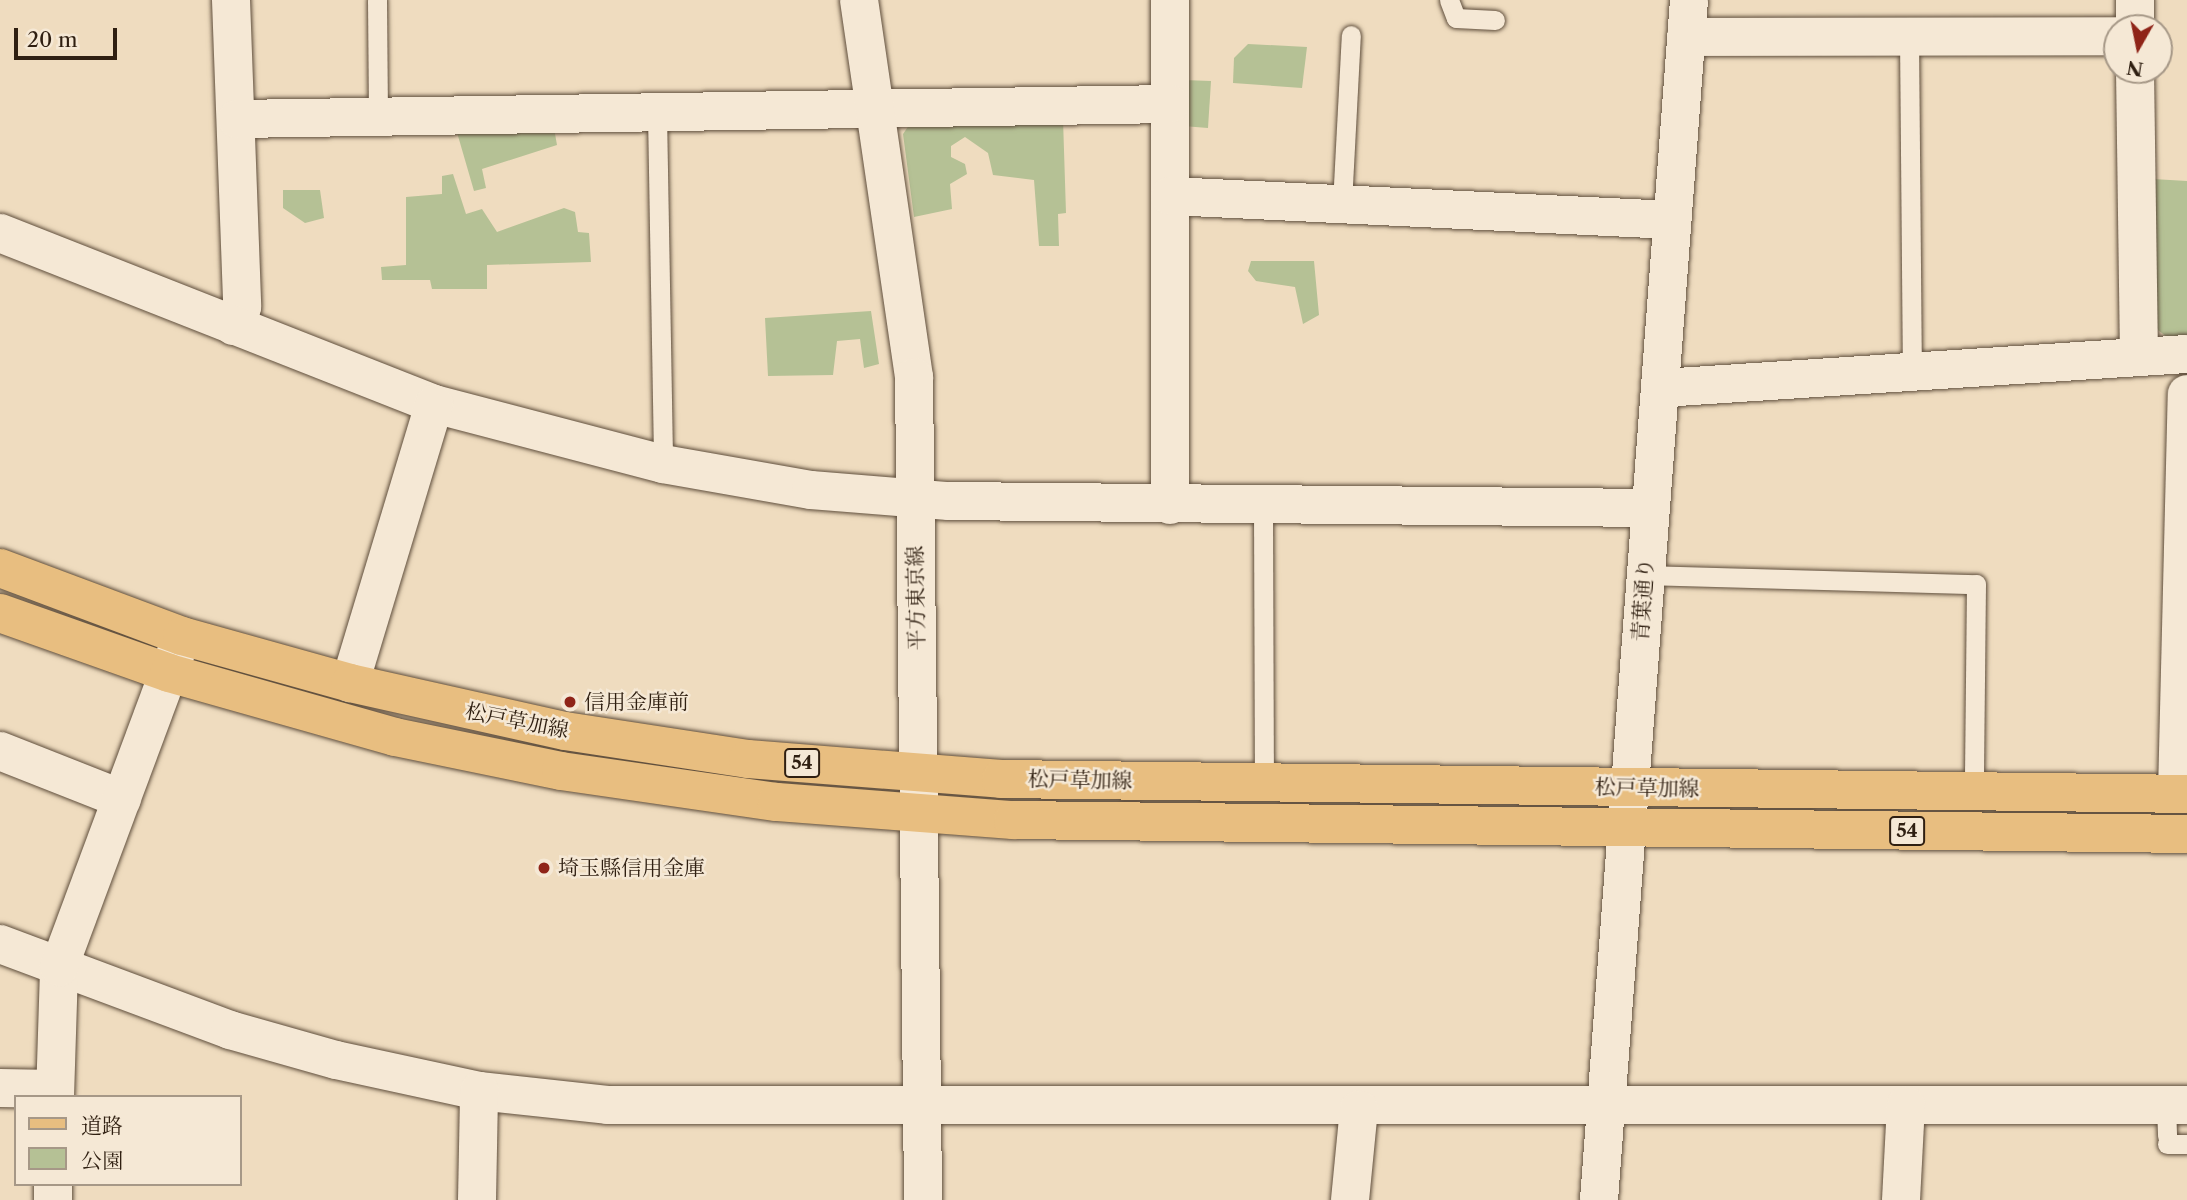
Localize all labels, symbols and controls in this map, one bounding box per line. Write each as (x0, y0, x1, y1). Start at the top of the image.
scale bar (18, 14, 121, 58)
north arrow (2103, 14, 2173, 84)
text: 20 m (27, 27, 78, 52)
text: N (2125, 56, 2145, 81)
street label: 平方東京線 (902, 545, 930, 651)
street label: 青葉通り (1628, 557, 1658, 643)
place label: 信用金庫前 (584, 689, 689, 715)
marker: 信用金庫前 (562, 694, 578, 710)
street label: 松戸草加線 (463, 699, 571, 743)
road number: 54 (783, 748, 821, 778)
street label: 松戸草加線 (1027, 766, 1133, 794)
street label: 松戸草加線 (1594, 774, 1700, 802)
road number: 54 (1888, 816, 1926, 846)
place label: 埼玉縣信用金庫 (558, 855, 705, 881)
marker: 埼玉縣信用金庫 (536, 860, 552, 876)
legend (14, 1095, 242, 1186)
text: 道路 (81, 1113, 123, 1138)
text: 公園 (81, 1148, 123, 1173)

